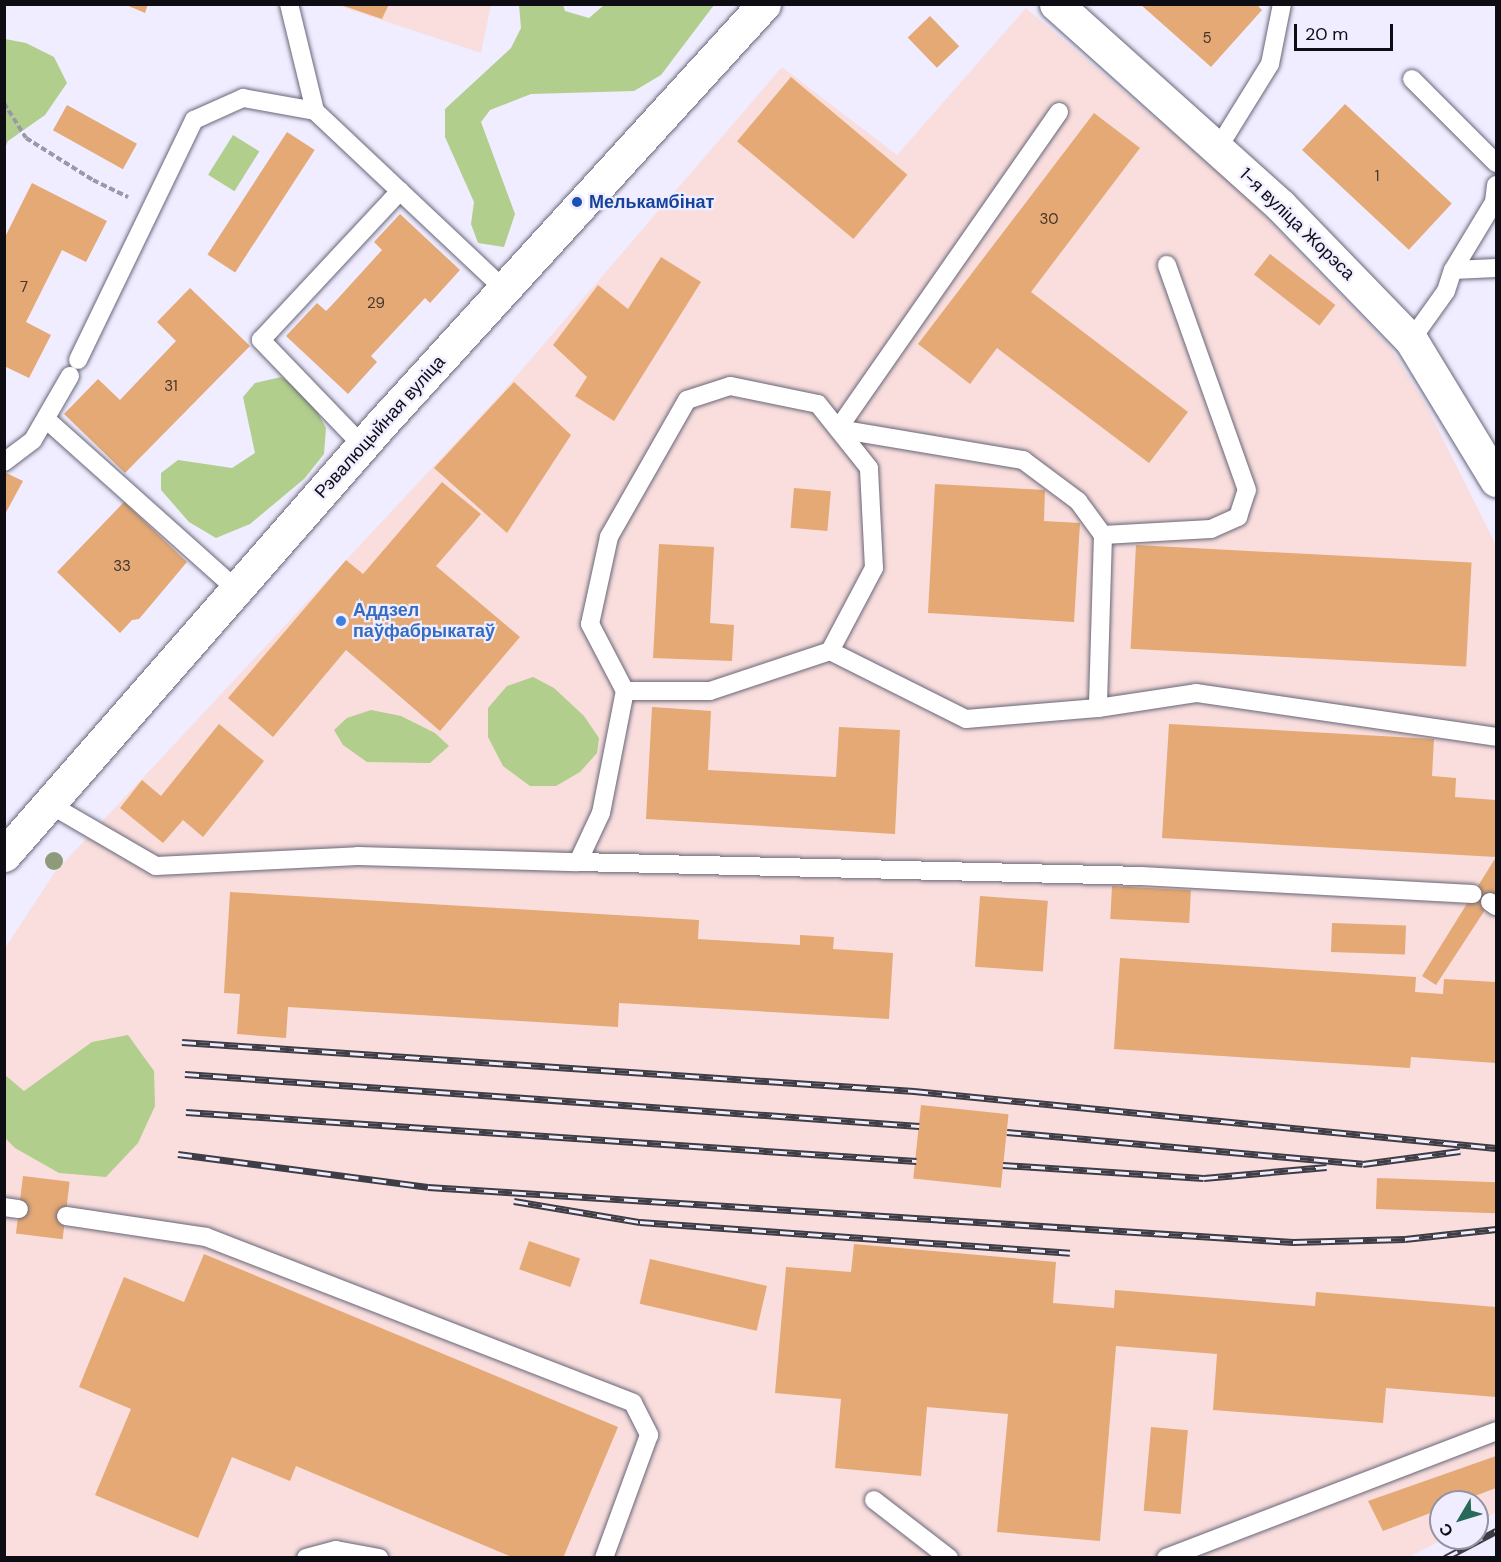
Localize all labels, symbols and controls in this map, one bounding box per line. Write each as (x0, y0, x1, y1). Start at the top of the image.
scale bar (1297, 12, 1396, 50)
text: 20 m (1305, 22, 1348, 46)
house number: 5 (1202, 30, 1212, 48)
street label: 1-я вуліца Жорэса (1235, 163, 1359, 285)
house number: 1 (1375, 168, 1379, 186)
place label: Мелькамбінат (589, 191, 714, 213)
marker: Мелькамбінат (570, 195, 584, 209)
house number: 30 (1039, 211, 1059, 229)
house number: 7 (20, 279, 28, 297)
house number: 29 (367, 295, 385, 313)
street label: Рэвалюцыйная вуліца (310, 351, 450, 503)
house number: 31 (164, 378, 178, 396)
house number: 33 (113, 558, 131, 576)
place label: Аддзел паўфабрыкатаў (353, 600, 495, 642)
marker: Аддзел паўфабрыкатаў (334, 614, 348, 628)
north arrow (1429, 1490, 1489, 1550)
text: С (1434, 1519, 1458, 1541)

